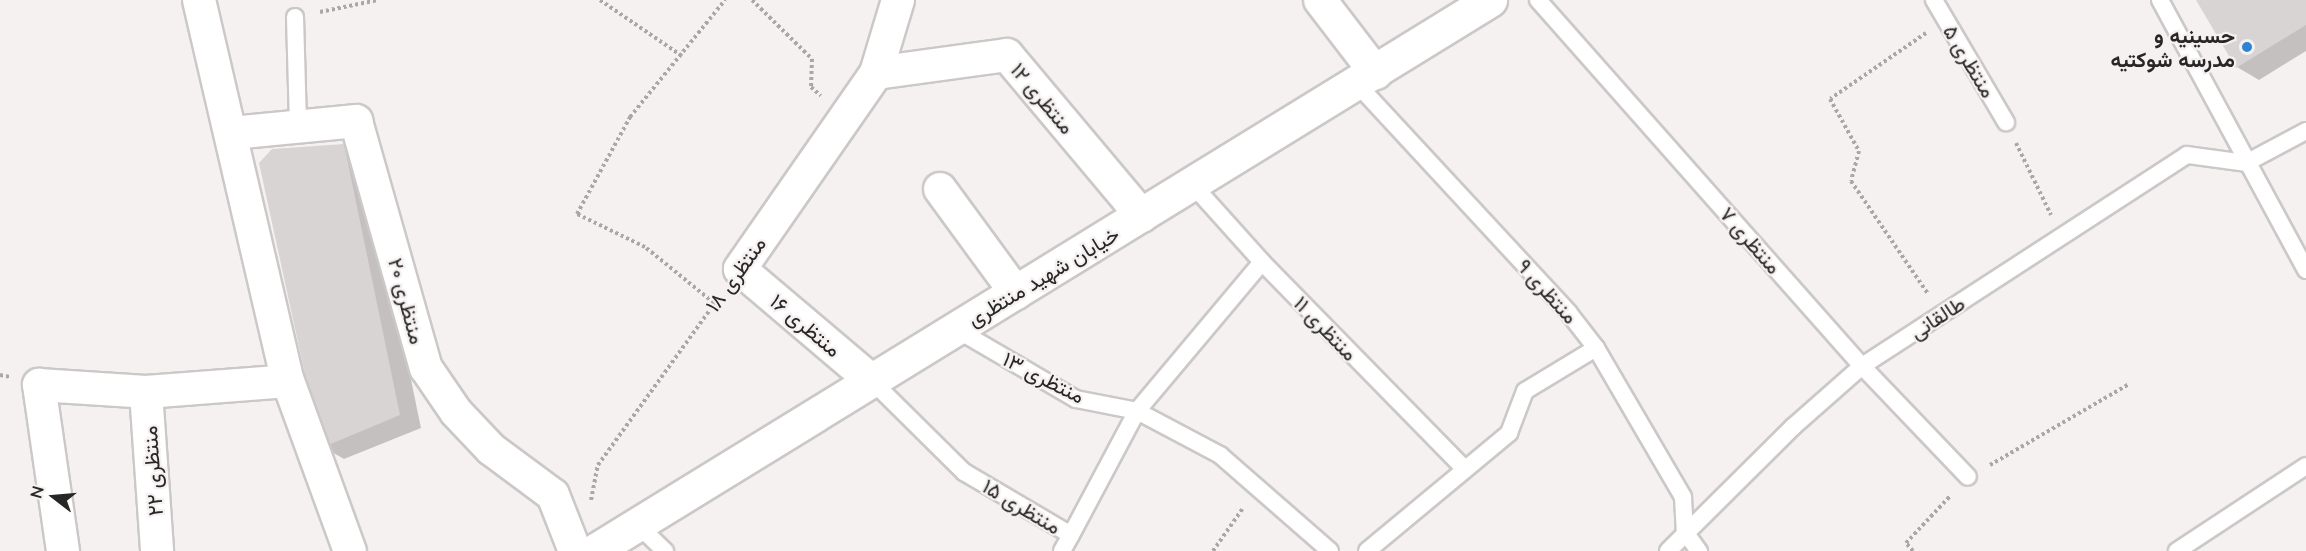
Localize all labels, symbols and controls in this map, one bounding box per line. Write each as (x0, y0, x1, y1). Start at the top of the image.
street label: منتظری ۵ (1938, 20, 2002, 102)
place label: حسینیه و مدرسه شوکتیه (2110, 22, 2235, 72)
marker: حسینیه و مدرسه شوکتیه (2240, 40, 2254, 54)
street label: منتظری ۱۲ (1006, 57, 1080, 139)
street label: منتظری ۷ (1715, 201, 1787, 279)
street label: خیابان شهید منتظری (962, 221, 1124, 331)
street label: منتظری ۱۸ (699, 231, 771, 317)
street label: منتظری ۹ (1512, 253, 1584, 329)
street label: منتظری ۲۰ (383, 255, 431, 347)
street label: منتظری ۱۶ (765, 288, 847, 362)
street label: منتظری ۱۱ (1289, 290, 1363, 366)
street label: طالقانی (1905, 290, 1969, 344)
street label: منتظری ۱۳ (999, 346, 1089, 408)
street label: منتظری ۲۲ (136, 425, 168, 517)
north arrow (24, 467, 84, 527)
street label: منتظری ۱۵ (978, 473, 1066, 539)
text: N (25, 483, 48, 501)

